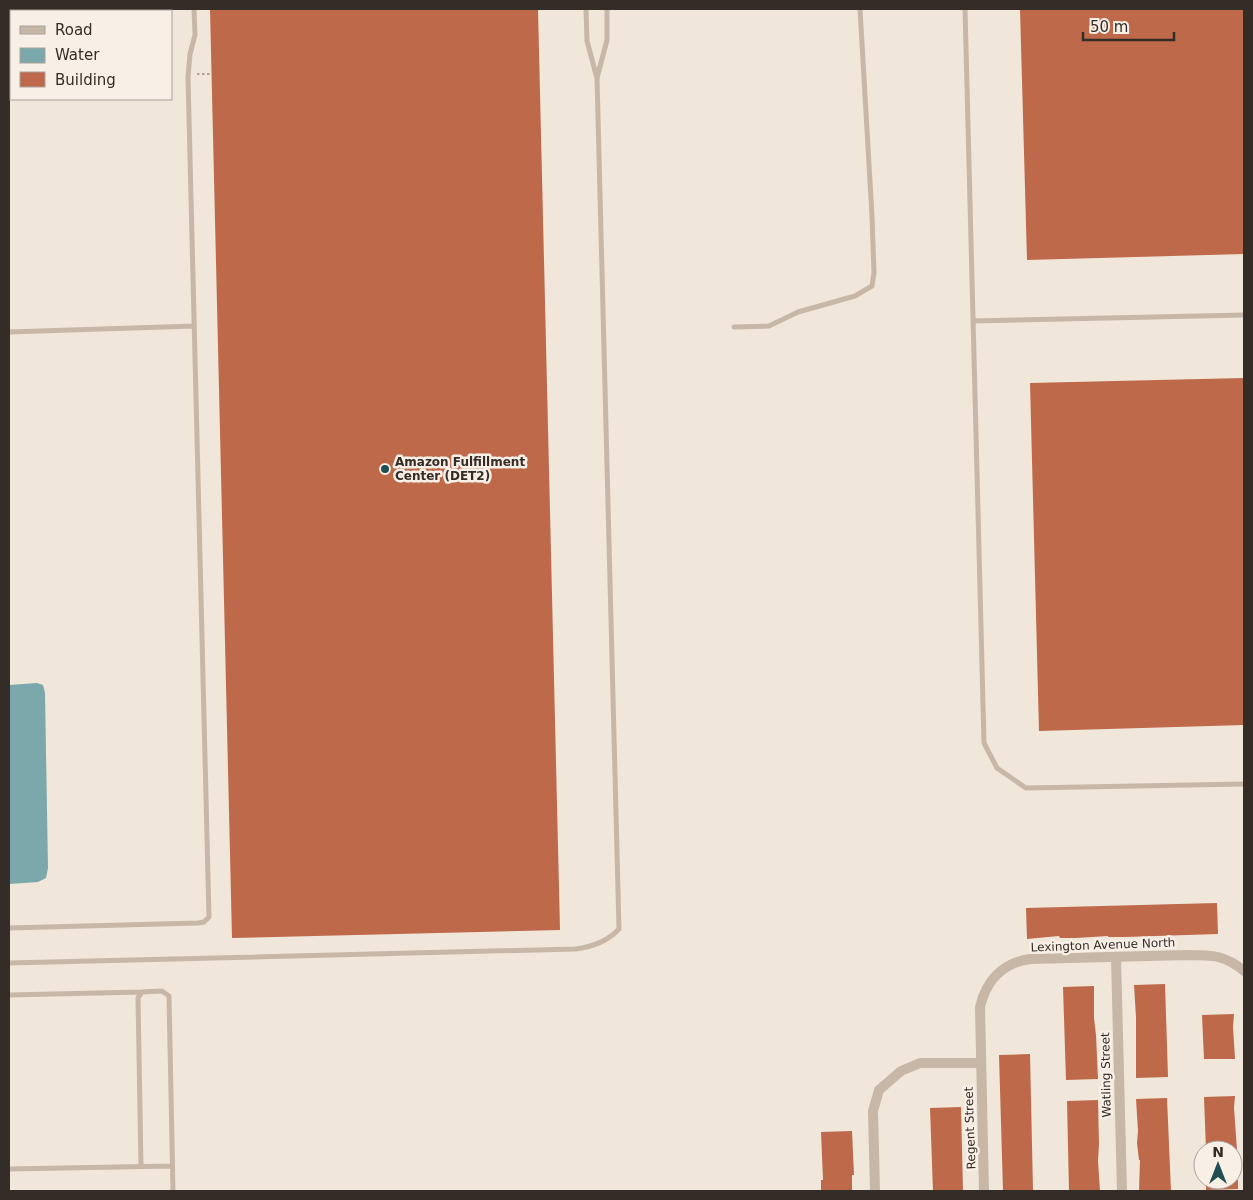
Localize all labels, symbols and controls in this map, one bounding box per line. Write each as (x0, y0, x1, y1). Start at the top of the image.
legend (10, 10, 172, 100)
scale bar (1083, 10, 1174, 42)
text: 50 m (1090, 18, 1128, 36)
text: Road (55, 21, 93, 39)
text: Water (55, 46, 100, 64)
text: Building (55, 71, 116, 89)
place label: Amazon Fulfillment Center (DET2) (395, 455, 525, 483)
marker: Amazon Fulfillment Center (DET2) (379, 463, 391, 475)
street label: Lexington Avenue North (1030, 935, 1176, 955)
street label: Watling Street (1098, 1032, 1114, 1118)
street label: Regent Street (962, 1086, 978, 1170)
north arrow (1193, 1140, 1243, 1190)
text: N (1212, 1144, 1224, 1160)

